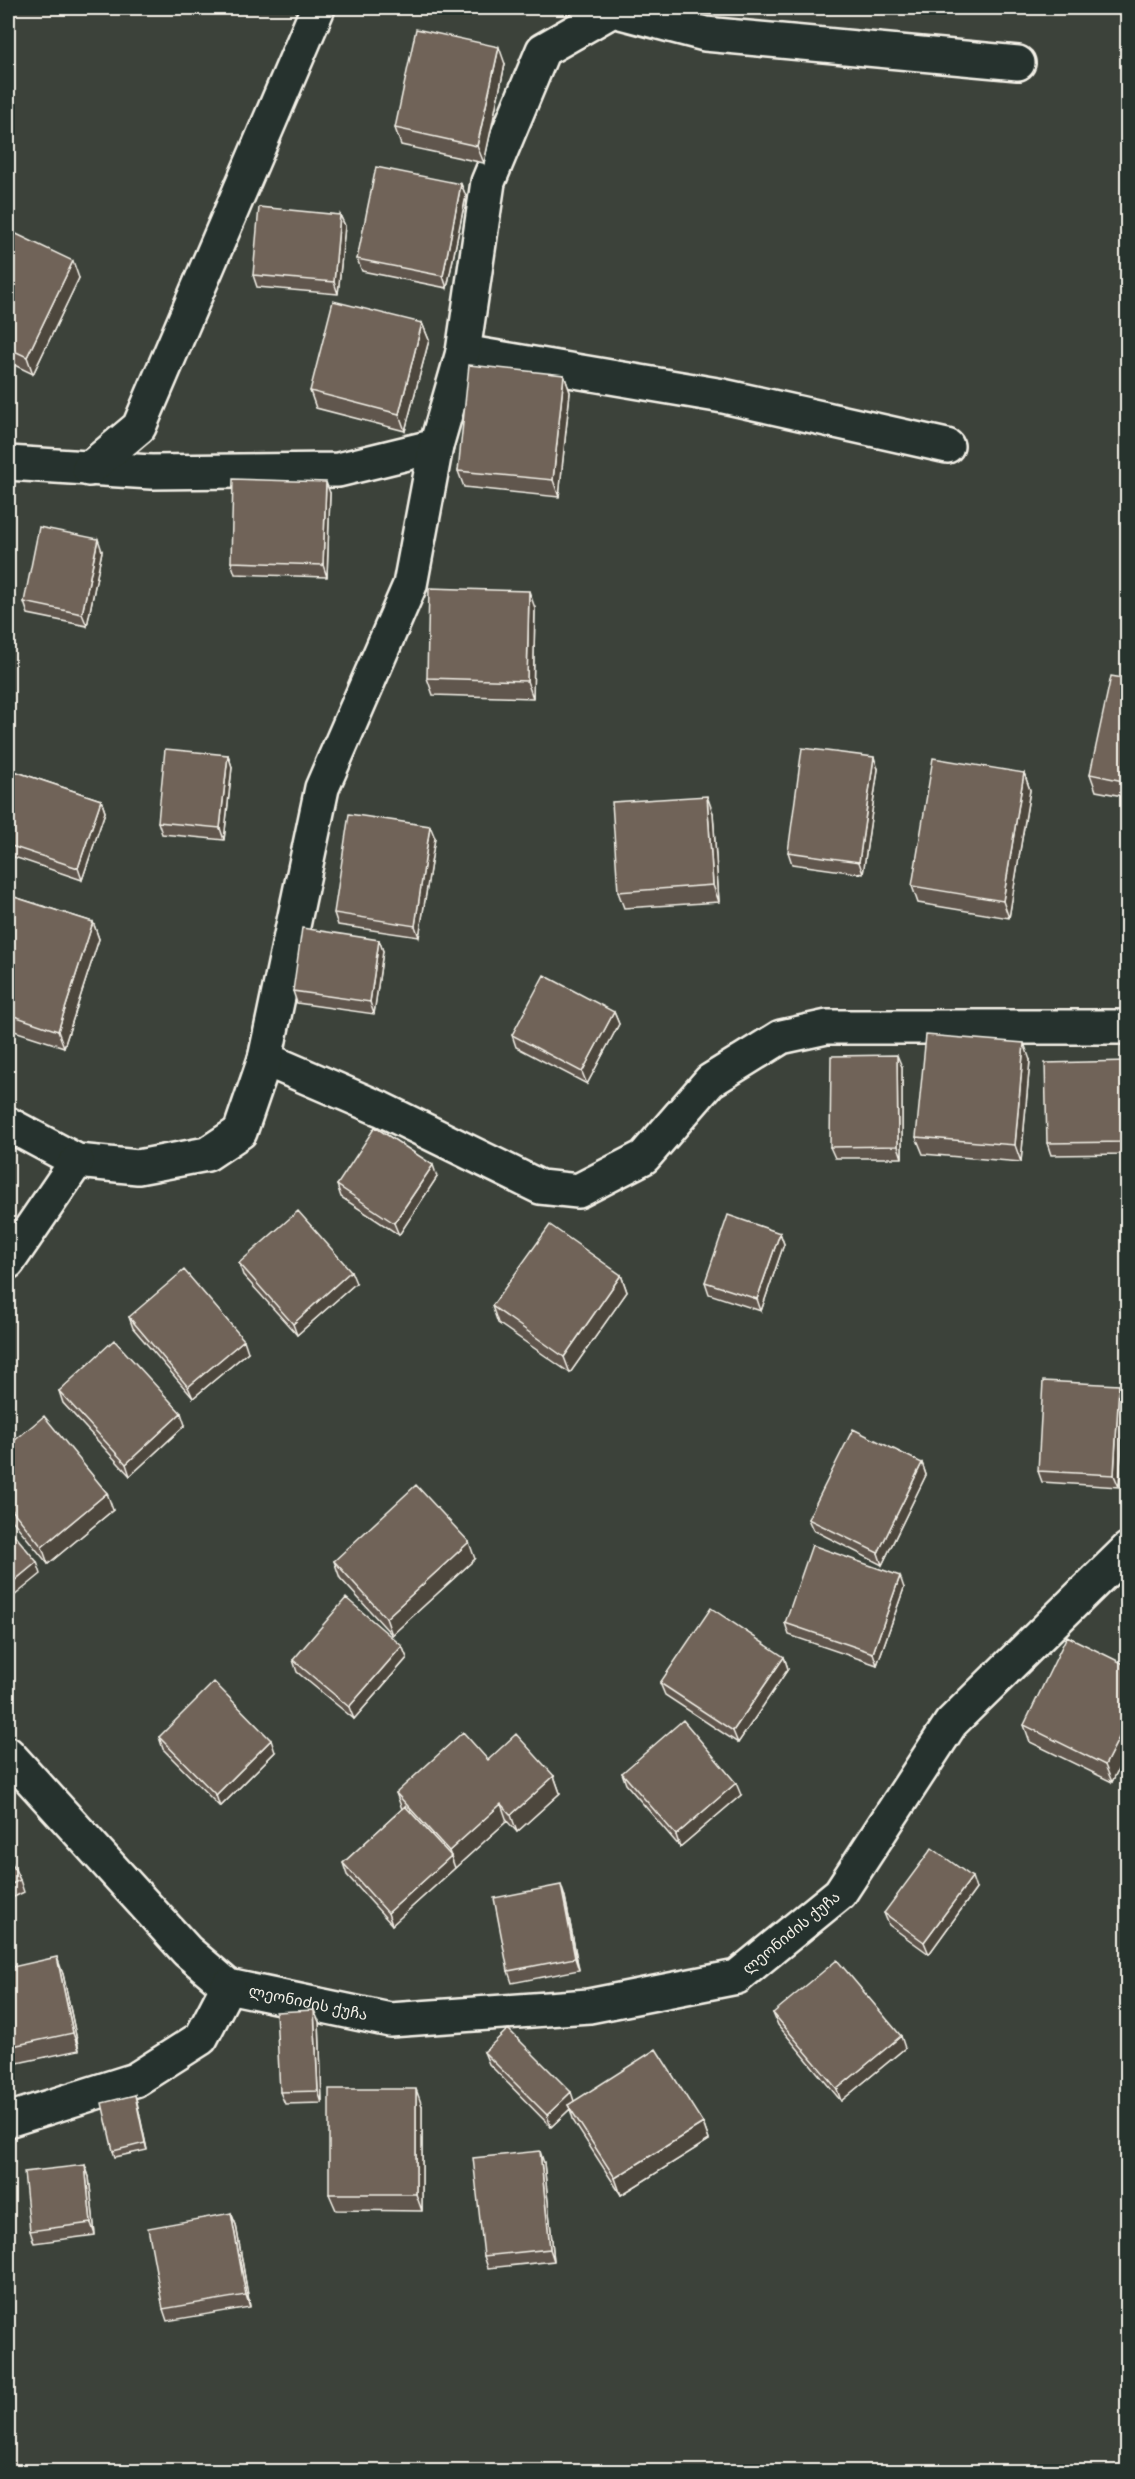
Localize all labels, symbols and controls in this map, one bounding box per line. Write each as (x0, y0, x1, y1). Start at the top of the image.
street label: ლეონიძის ქუჩა (739, 1888, 844, 1979)
street label: ლეონიძის ქუჩა (247, 1982, 369, 2025)

